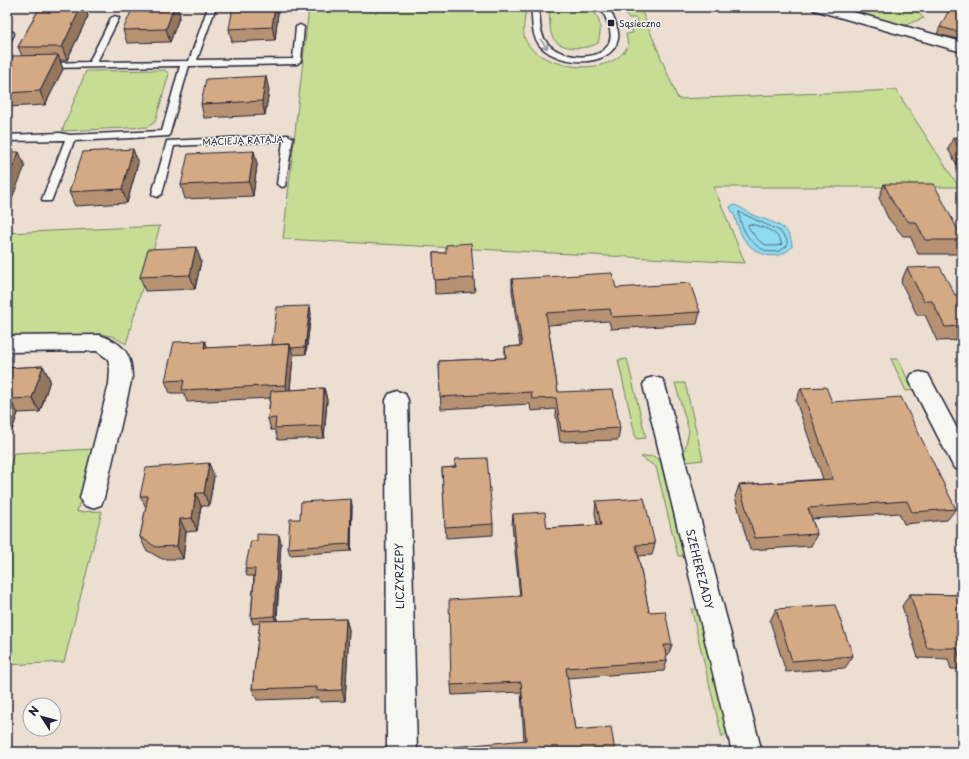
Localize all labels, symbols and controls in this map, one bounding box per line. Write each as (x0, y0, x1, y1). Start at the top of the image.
place label: Sąsieczno (619, 16, 661, 30)
marker: Sąsieczno (606, 18, 616, 28)
one-way arrow (539, 39, 548, 49)
street label: MACIEJA RATAJA (202, 132, 284, 148)
street label: SZEHEREZADY (682, 527, 718, 611)
street label: LICZYRZEPY (390, 543, 408, 609)
north arrow (22, 697, 62, 737)
text: N (24, 702, 43, 719)

